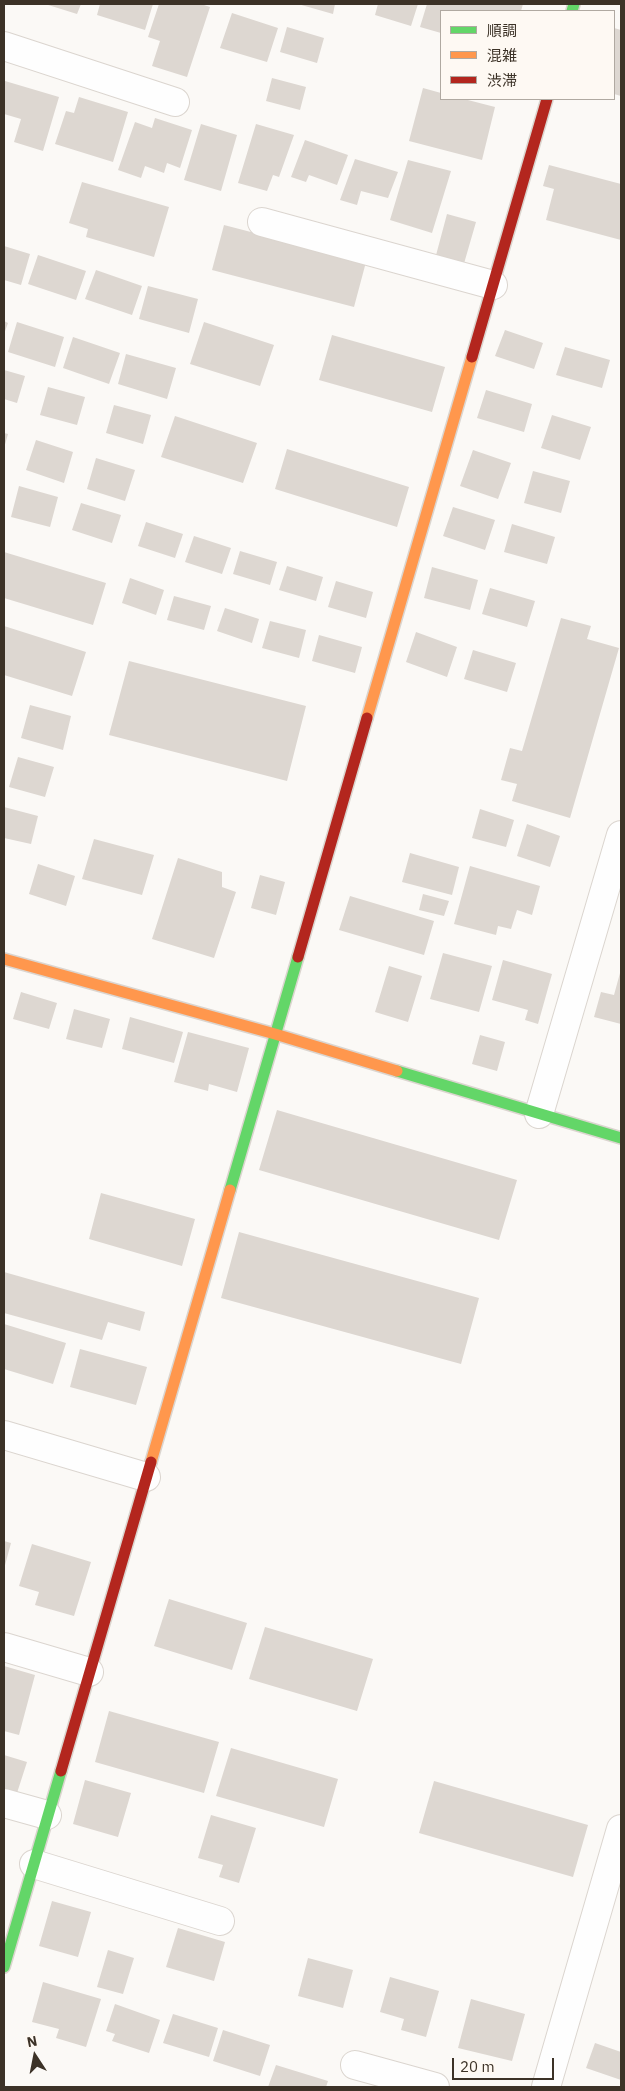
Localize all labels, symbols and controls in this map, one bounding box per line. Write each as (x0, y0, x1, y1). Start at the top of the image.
legend (440, 10, 615, 100)
text: 順調 (487, 21, 517, 40)
text: 混雑 (487, 46, 517, 65)
text: 渋滞 (487, 71, 517, 90)
north arrow (10, 2031, 60, 2081)
text: N (25, 2031, 39, 2051)
scale bar (455, 2048, 558, 2080)
text: 20 m (460, 2057, 495, 2076)

